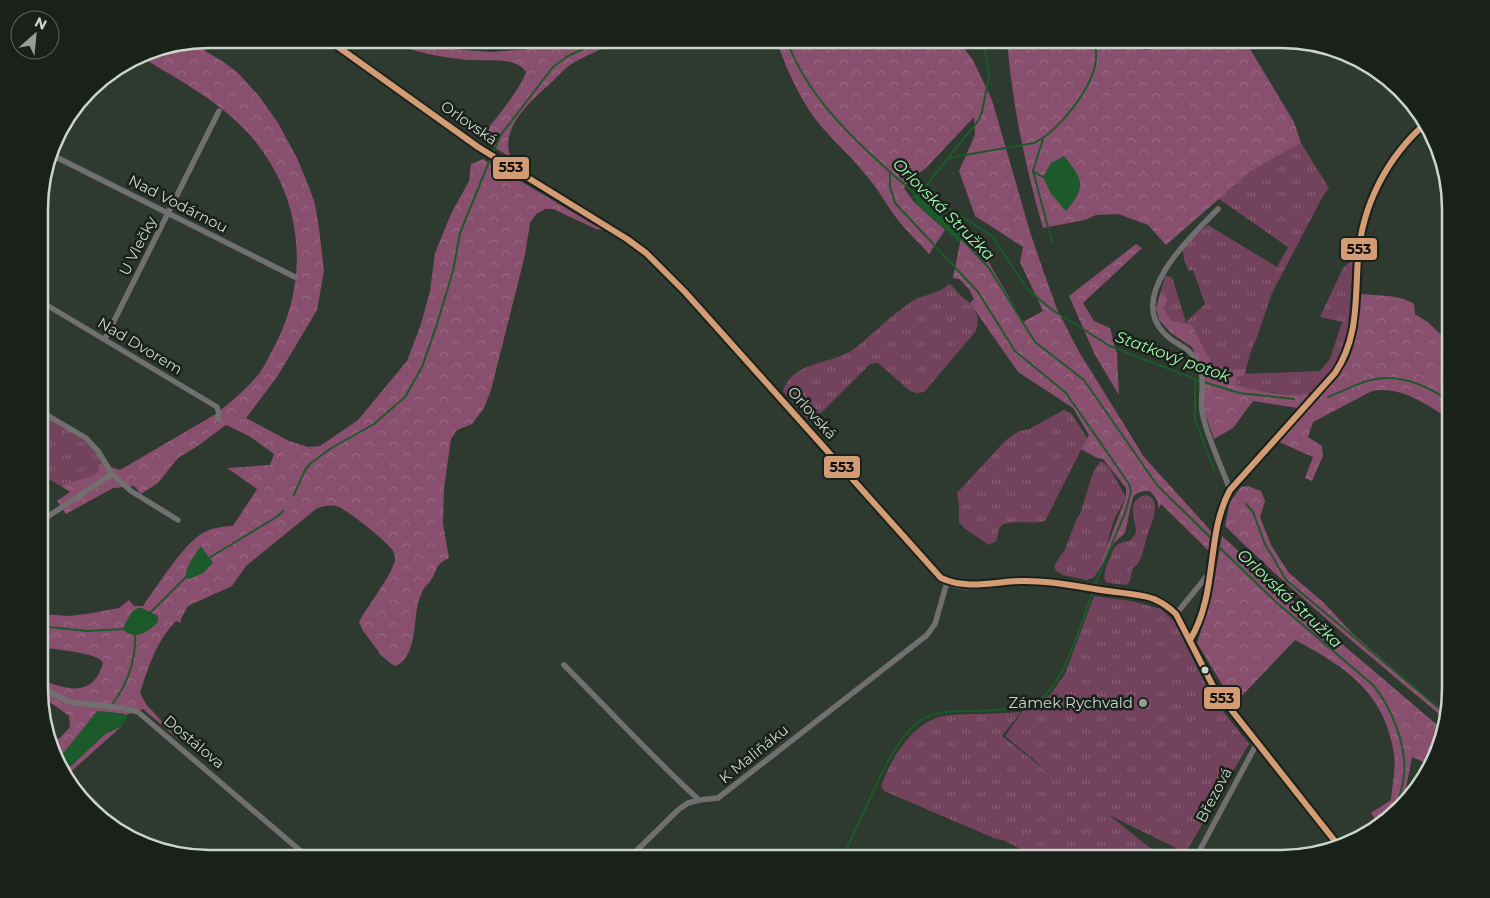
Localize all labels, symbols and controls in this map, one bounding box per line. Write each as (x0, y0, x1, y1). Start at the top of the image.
north arrow (10, 10, 60, 60)
text: N (32, 13, 50, 34)
street label: Orlovská (437, 96, 501, 149)
water label: Orlovská Stružka (889, 155, 999, 264)
line badge: 553 (492, 156, 530, 180)
text: 553 (499, 158, 523, 176)
street label: Nad Vodárnou (125, 170, 231, 237)
street label: U Vlečky (115, 212, 161, 279)
line badge: 553 (1340, 237, 1378, 261)
text: 553 (1347, 240, 1371, 258)
street label: Nad Dvorem (94, 313, 186, 378)
water label: Statkový potok (1113, 327, 1234, 387)
street label: Orlovská (784, 382, 841, 443)
line badge: 553 (823, 455, 861, 479)
text: 553 (830, 458, 854, 476)
water label: Orlovská Stružka (1233, 545, 1346, 652)
unlabelled marker (1200, 665, 1210, 675)
line badge: 553 (1203, 686, 1241, 710)
text: 553 (1210, 689, 1234, 707)
place label: Zámek Rychvald (1009, 693, 1133, 712)
marker: Zámek Rychvald (1137, 697, 1149, 709)
street label: Dostálova (160, 711, 229, 773)
street label: K Maliňáku (715, 720, 792, 787)
street label: Březová (1191, 764, 1236, 826)

